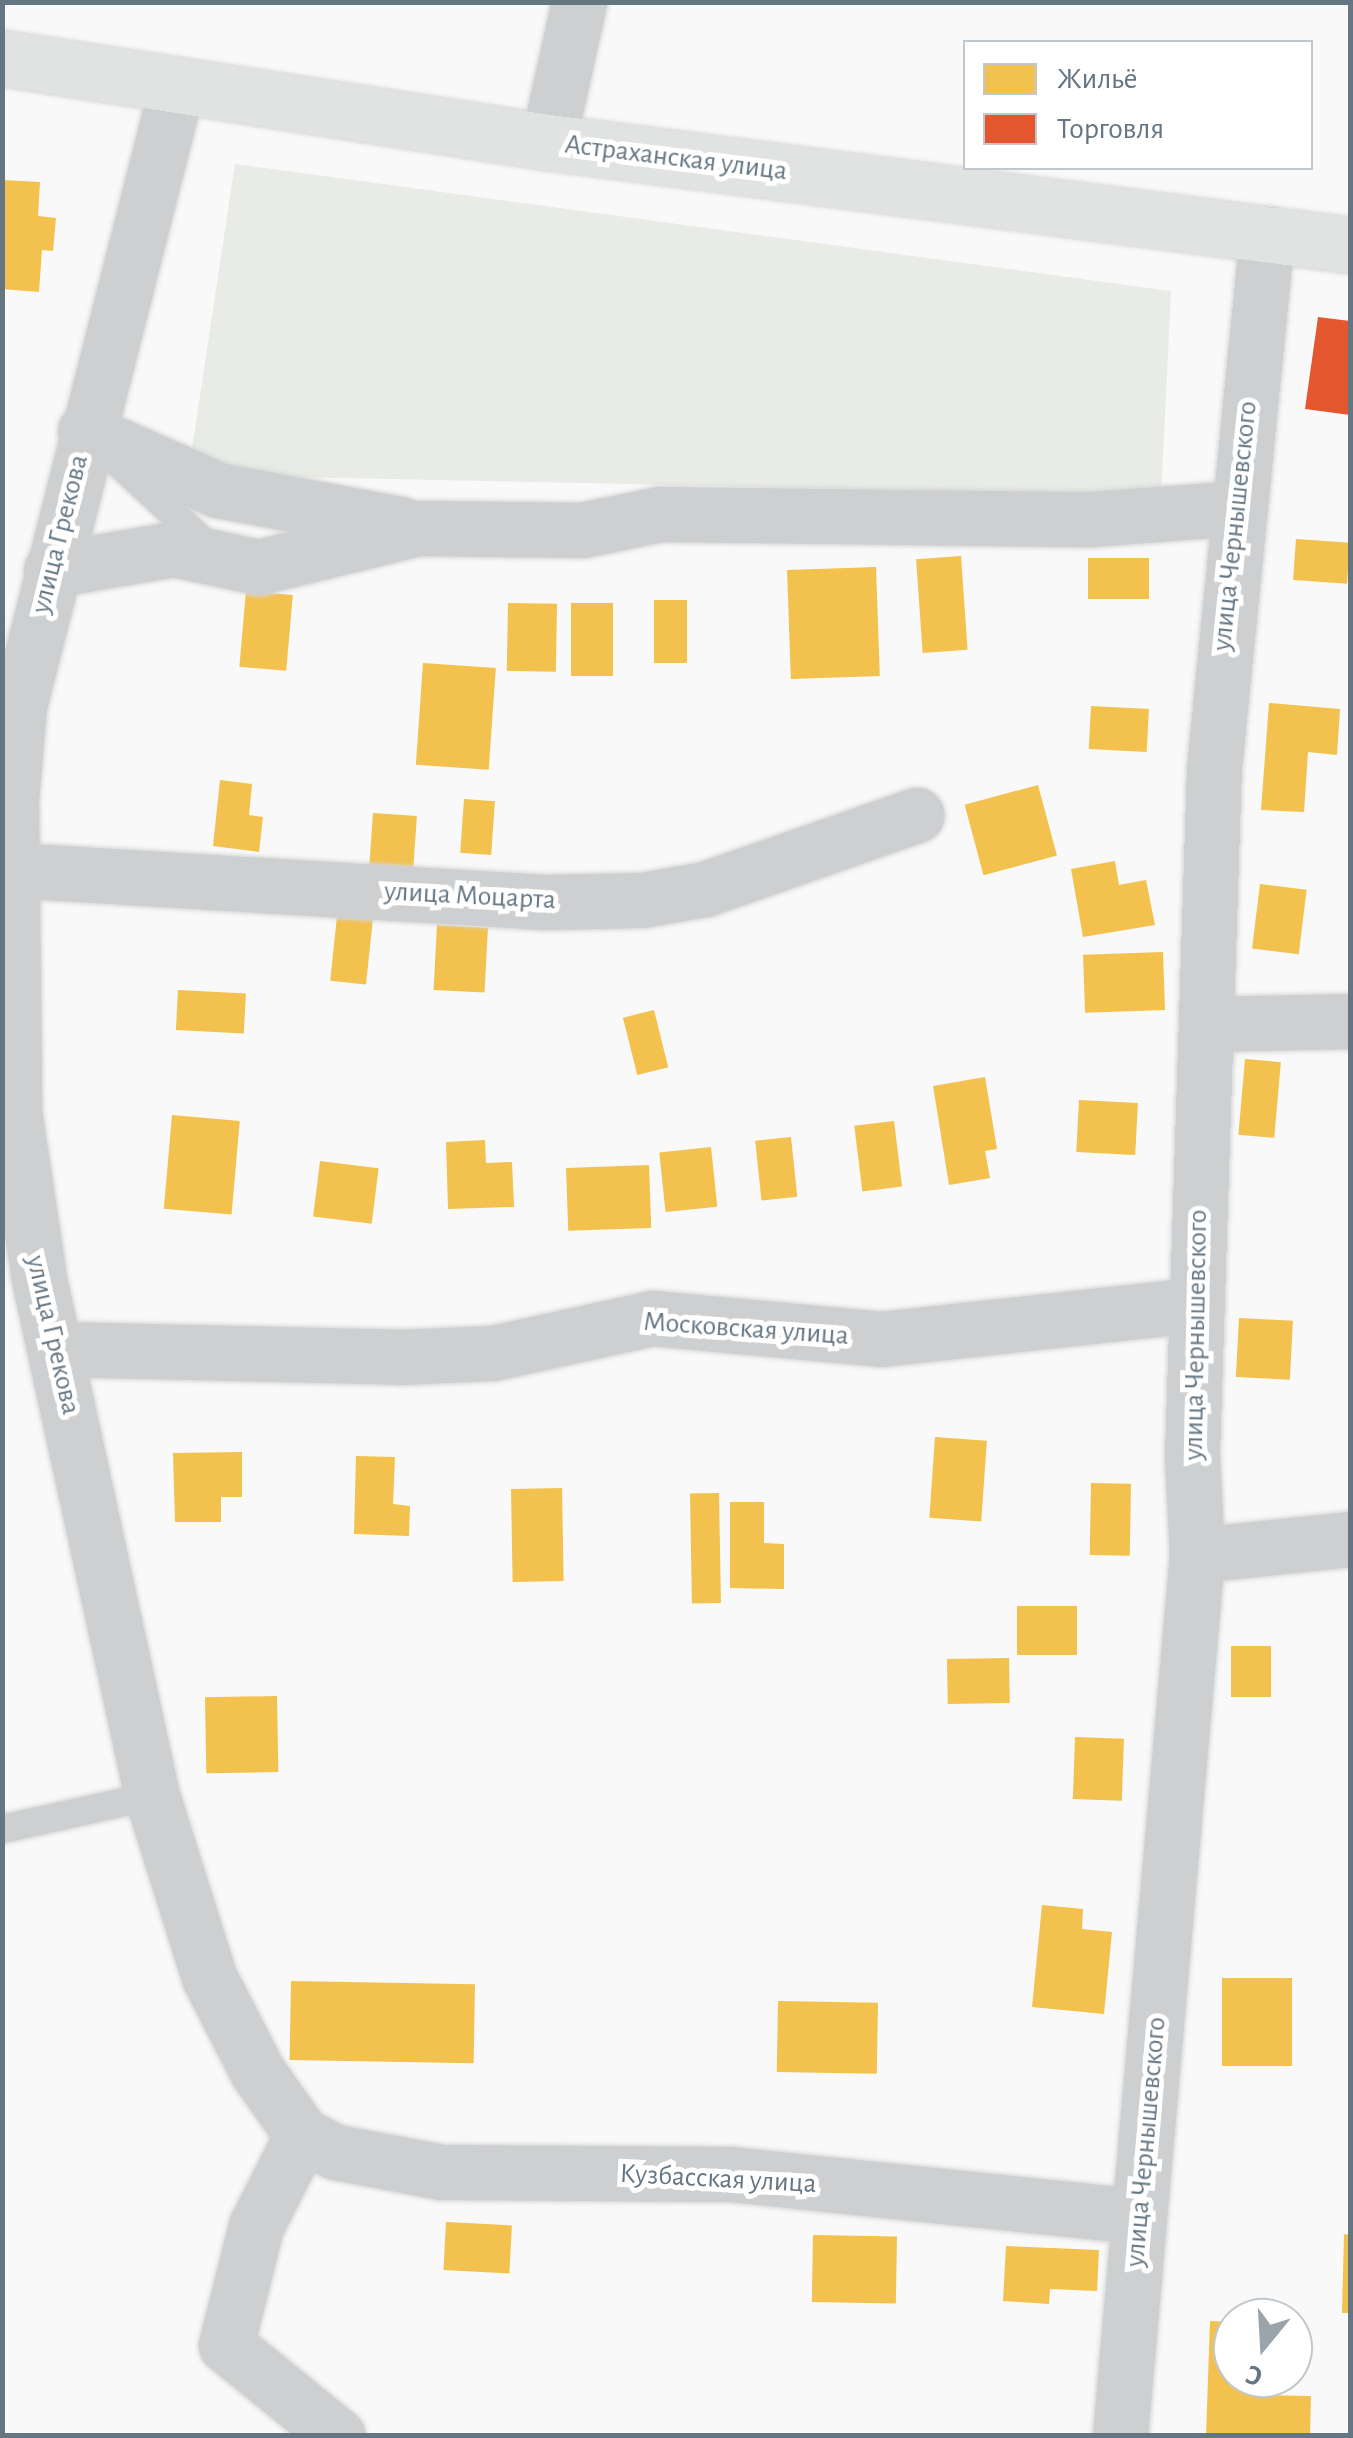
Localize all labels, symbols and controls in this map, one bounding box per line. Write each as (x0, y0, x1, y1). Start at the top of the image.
legend (963, 40, 1313, 170)
text: Жильё (1057, 64, 1138, 94)
text: Торговля (1057, 114, 1164, 144)
street label: Астраханская улица (563, 128, 789, 188)
street label: улица Чернышевского (1205, 400, 1265, 652)
street label: улица Грекова (24, 451, 96, 617)
street label: улица Моцарта (383, 875, 557, 917)
street label: улица Чернышевского (1177, 1209, 1215, 1461)
street label: улица Грекова (18, 1252, 88, 1418)
street label: Московская улица (642, 1305, 850, 1353)
street label: улица Чернышевского (1118, 2016, 1174, 2268)
street label: Кузбасская улица (619, 2157, 817, 2201)
north arrow (1213, 2298, 1313, 2398)
text: С (1243, 2359, 1266, 2390)

